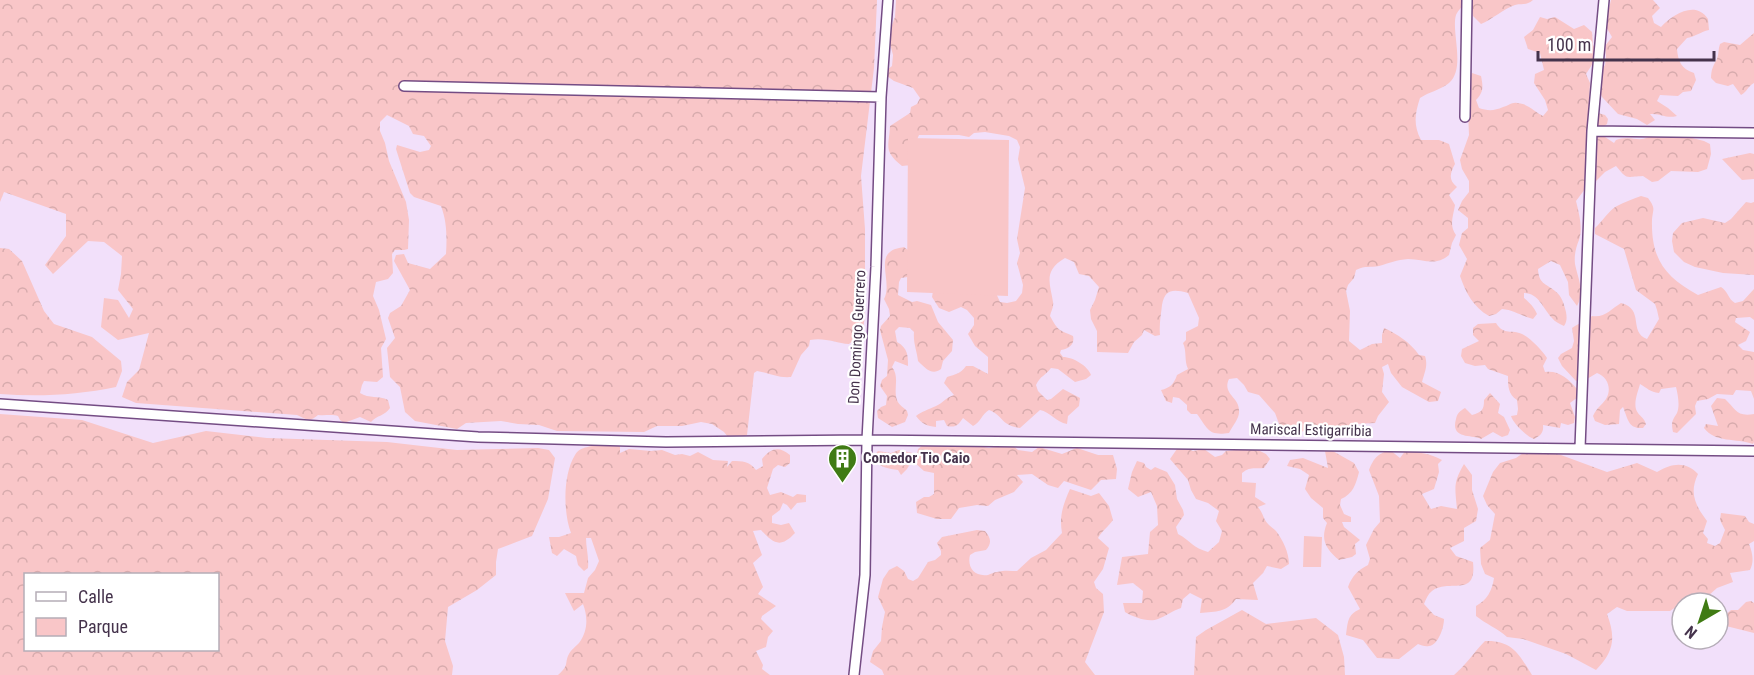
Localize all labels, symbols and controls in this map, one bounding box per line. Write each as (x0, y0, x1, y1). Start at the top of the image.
scale bar (1538, 24, 1714, 62)
text: 100 m (1547, 34, 1591, 55)
street label: Don Domingo Guerrero (844, 269, 870, 405)
street label: Mariscal Estigarribia (1250, 420, 1372, 440)
building icon: Comedor Tio Caio (826, 442, 858, 484)
place label: Comedor Tio Caio (863, 449, 970, 467)
legend (24, 573, 219, 651)
text: Calle (78, 586, 114, 607)
north arrow (1670, 591, 1730, 651)
text: Parque (78, 616, 128, 637)
text: N (1681, 622, 1701, 643)

